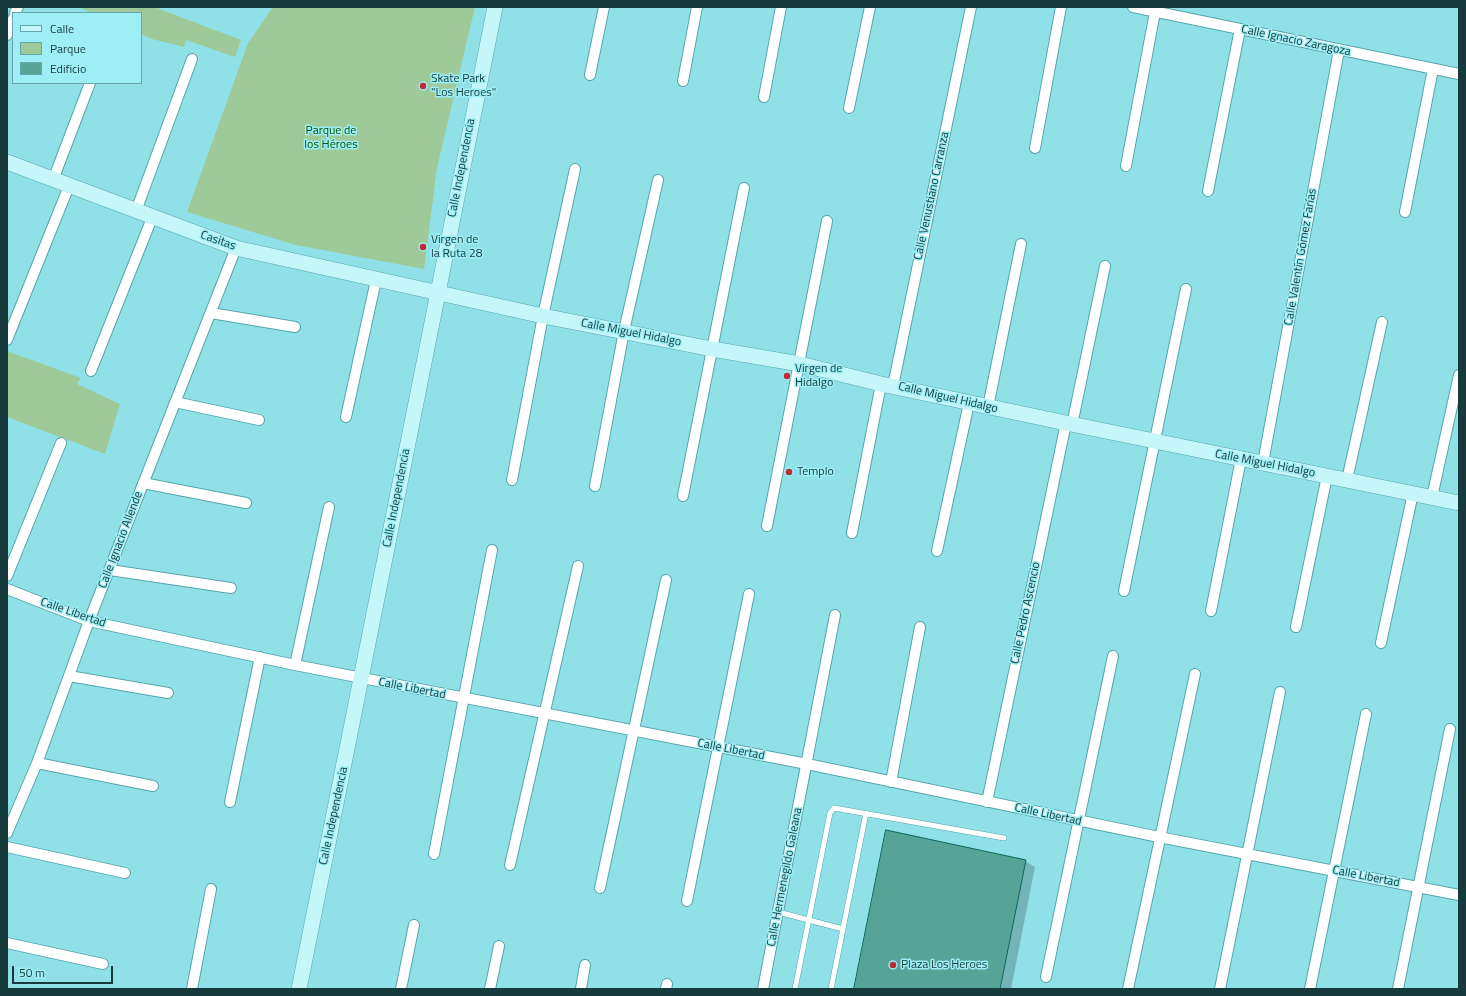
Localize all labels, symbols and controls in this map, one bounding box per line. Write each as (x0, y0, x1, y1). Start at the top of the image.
legend (12, 12, 142, 84)
text: Calle (50, 19, 74, 38)
street label: Calle Ignacio Zaragoza (1240, 22, 1352, 60)
text: Parque (50, 39, 86, 58)
text: Edificio (50, 59, 86, 78)
place label: Skate Park "Los Heroes" (431, 72, 496, 100)
marker: Skate Park "Los Heroes" (418, 81, 428, 91)
street label: Calle Independencia (445, 117, 479, 219)
park label: Parque de los Héroes (304, 124, 358, 152)
street label: Calle Venustiano Carranza (911, 130, 953, 262)
street label: Calle Valentín Gómez Farías (1282, 187, 1320, 327)
street label: Casitas (198, 228, 238, 254)
place label: Virgen de la Ruta 28 (431, 233, 482, 261)
marker: Virgen de la Ruta 28 (418, 242, 428, 252)
street label: Calle Miguel Hidalgo (580, 316, 682, 350)
place label: Virgen de Hidalgo (795, 362, 842, 390)
marker: Virgen de Hidalgo (782, 371, 792, 381)
street label: Calle Miguel Hidalgo (897, 380, 999, 416)
street label: Calle Independencia (380, 447, 414, 549)
street label: Calle Miguel Hidalgo (1214, 447, 1316, 481)
place label: Templo (797, 465, 834, 479)
marker: Templo (784, 467, 794, 477)
street label: Calle Ignacio Allende (96, 489, 146, 591)
street label: Calle Pedro Ascencio (1008, 561, 1044, 665)
street label: Calle Libertad (38, 595, 108, 631)
street label: Calle Libertad (377, 675, 447, 703)
street label: Calle Libertad (696, 736, 766, 764)
street label: Calle Independencia (317, 766, 351, 866)
street label: Calle Libertad (1013, 801, 1083, 829)
street label: Calle Hermenegildo Galeana (764, 806, 806, 948)
street label: Calle Libertad (1331, 863, 1401, 891)
scale bar (14, 958, 115, 984)
place label: Plaza Los Heroes (901, 958, 987, 972)
marker: Plaza Los Heroes (888, 960, 898, 970)
text: 50 m (19, 963, 45, 982)

